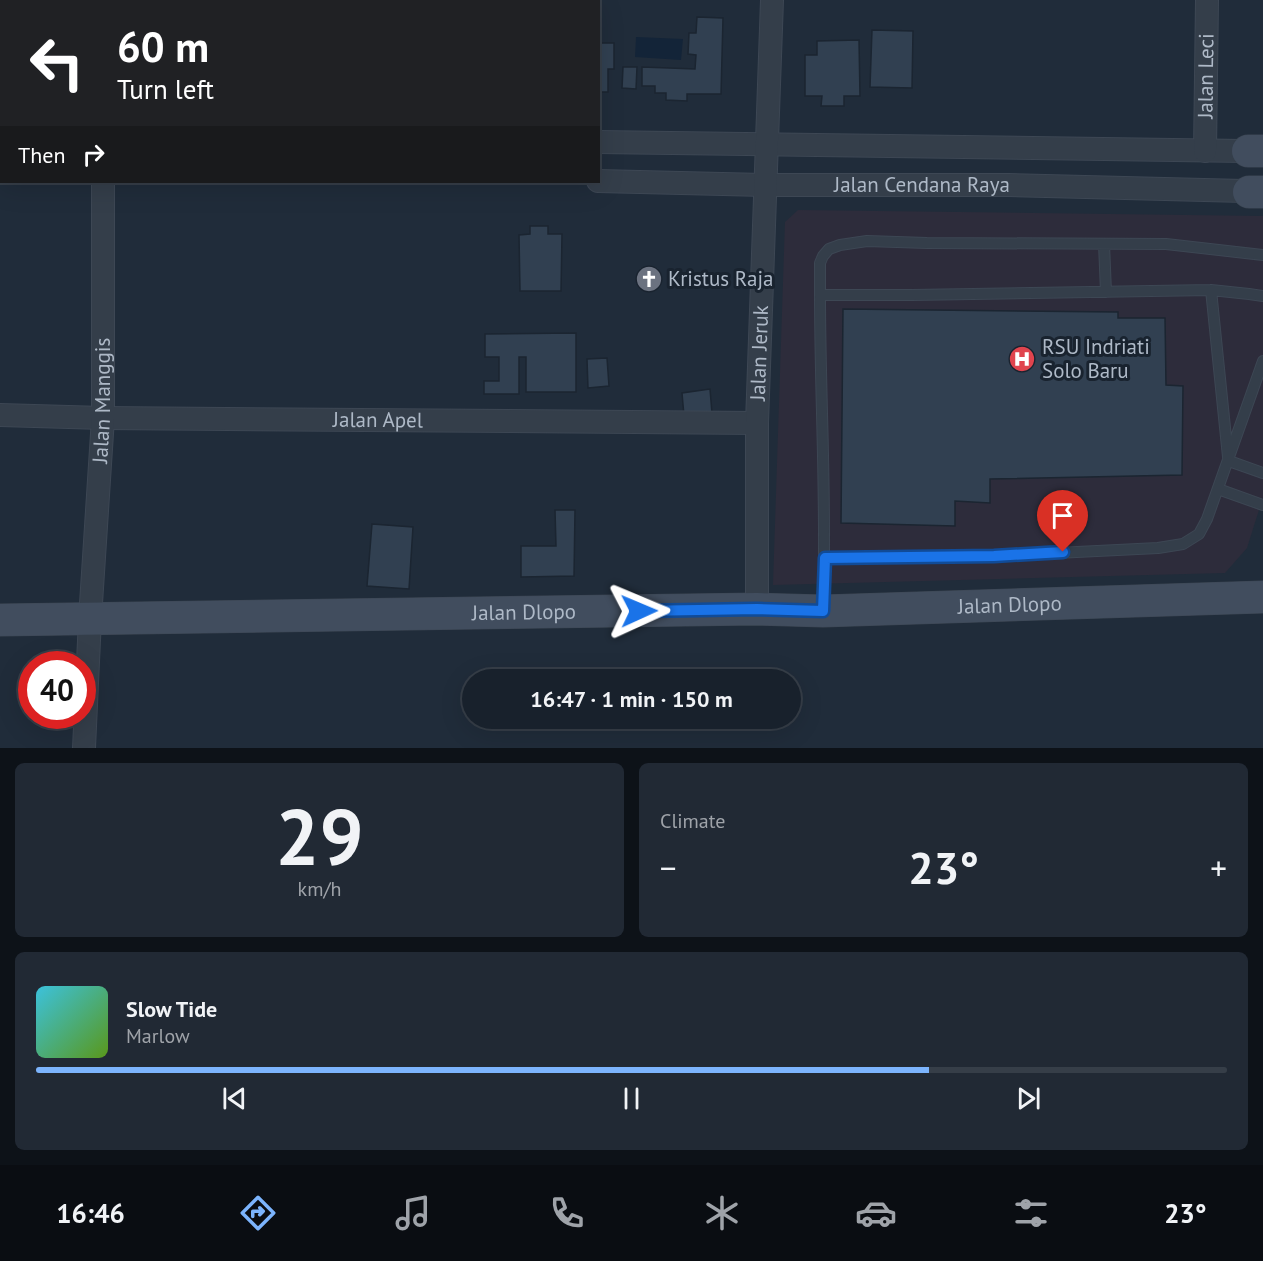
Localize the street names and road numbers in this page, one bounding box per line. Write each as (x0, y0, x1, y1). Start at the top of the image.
street label: Jalan Leci (1191, 33, 1220, 120)
street label: Jalan Cendana Raya (833, 171, 1010, 198)
street label: Jalan Jeruk (744, 305, 774, 402)
street label: Jalan Manggis (86, 338, 116, 465)
street label: Jalan Apel (332, 406, 423, 433)
street label: Jalan Dlopo (956, 589, 1062, 620)
street label: Jalan Dlopo (471, 598, 576, 626)

